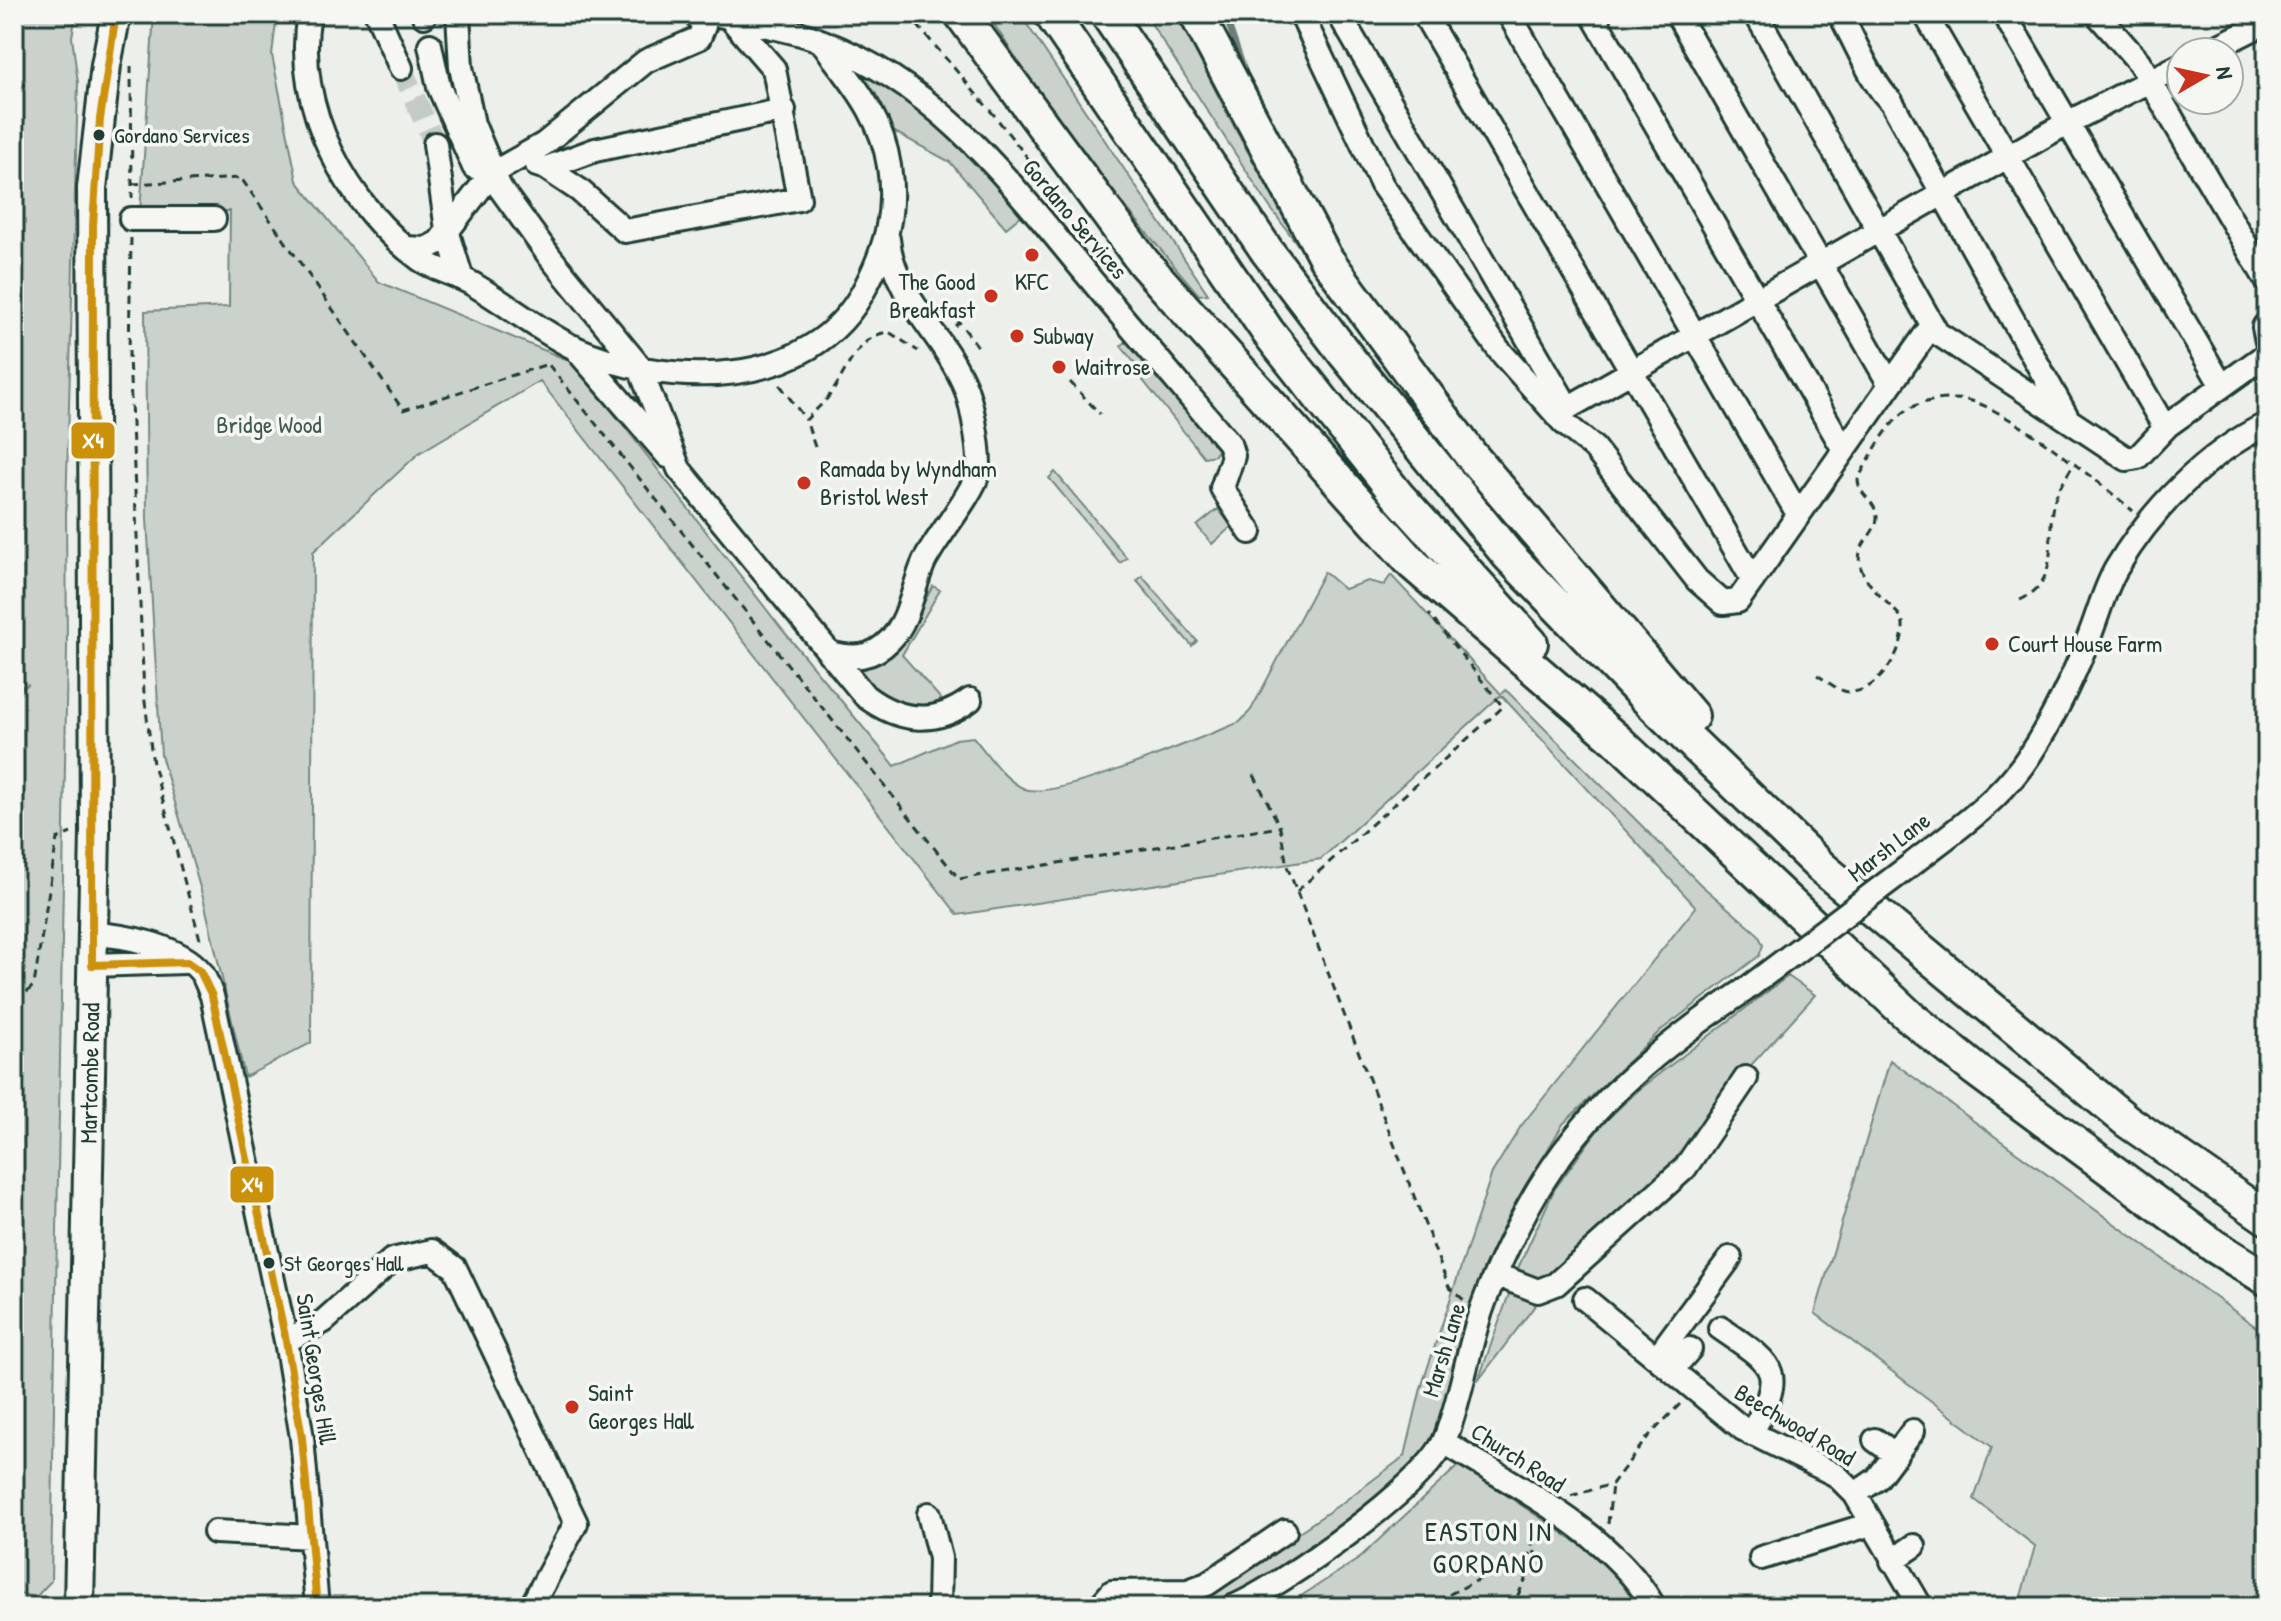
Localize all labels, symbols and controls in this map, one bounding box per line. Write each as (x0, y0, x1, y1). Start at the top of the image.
north arrow (2165, 36, 2245, 116)
text: N (2209, 65, 2241, 81)
place label: Gordano Services (114, 120, 250, 150)
marker: Gordano Services (91, 127, 107, 143)
street label: Gordano Services (1016, 151, 1136, 285)
marker: KFC (1023, 246, 1041, 264)
place label: The Good Breakfast (889, 265, 976, 325)
place label: KFC (1015, 265, 1049, 297)
marker: The Good Breakfast (982, 287, 1000, 305)
place label: Subway (1033, 319, 1094, 351)
marker: Subway (1008, 327, 1026, 345)
place label: Waitrose (1075, 350, 1151, 382)
marker: Waitrose (1050, 358, 1068, 376)
park label: Bridge Wood (216, 408, 322, 440)
line badge: X4 (70, 421, 116, 460)
text: X4 (82, 425, 104, 455)
place label: Ramada by Wyndham Bristol West (820, 452, 997, 512)
marker: Ramada by Wyndham Bristol West (795, 474, 813, 492)
place label: Court House Farm (2008, 627, 2162, 659)
marker: Court House Farm (1983, 635, 2001, 653)
street label: Marsh Lane (1841, 804, 1937, 889)
street label: Martcombe Road (72, 1002, 106, 1144)
line badge: X4 (229, 1165, 275, 1204)
text: X4 (241, 1169, 263, 1199)
place label: St Georges Hall (284, 1248, 404, 1278)
marker: St Georges Hall (261, 1255, 277, 1271)
street label: Saint Georges Hill (289, 1291, 345, 1447)
street label: Marsh Lane (1414, 1298, 1473, 1401)
place label: Saint Georges Hall (588, 1376, 695, 1436)
street label: Beechwood Road (1729, 1376, 1862, 1473)
marker: Saint Georges Hall (563, 1398, 581, 1416)
street label: Church Road (1465, 1415, 1572, 1500)
district label: EASTON IN GORDANO (1425, 1512, 1553, 1582)

